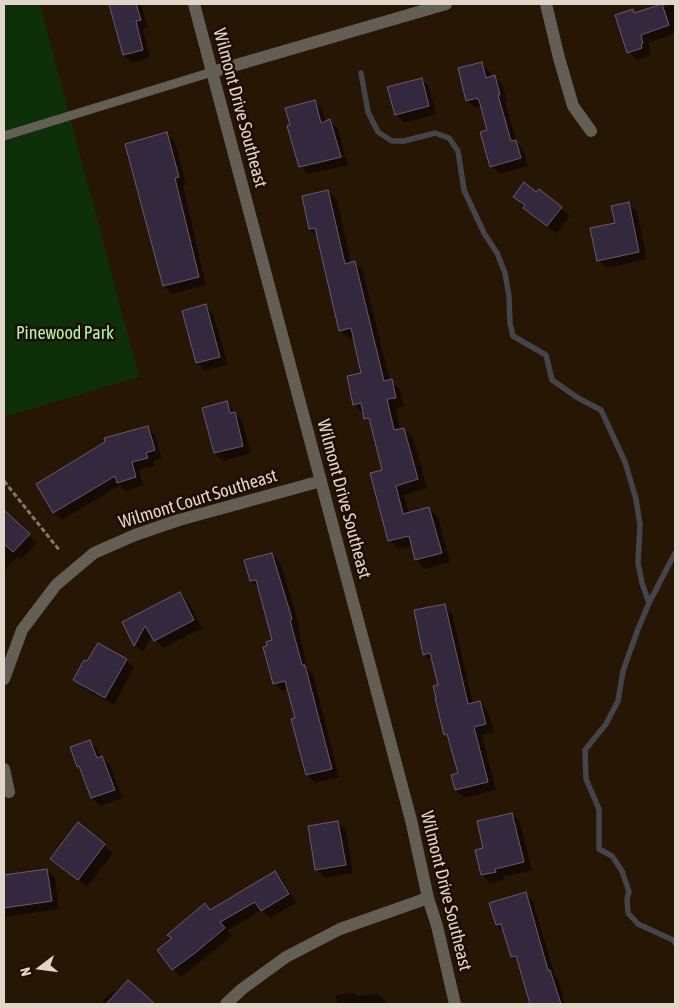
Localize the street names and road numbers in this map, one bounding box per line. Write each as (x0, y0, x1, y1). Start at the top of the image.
street label: Wilmont Drive Southeast (208, 26, 272, 190)
street label: Wilmont Drive Southeast (312, 417, 376, 581)
street label: Wilmont Court Southeast (116, 465, 280, 533)
street label: Wilmont Drive Southeast (416, 809, 476, 973)

